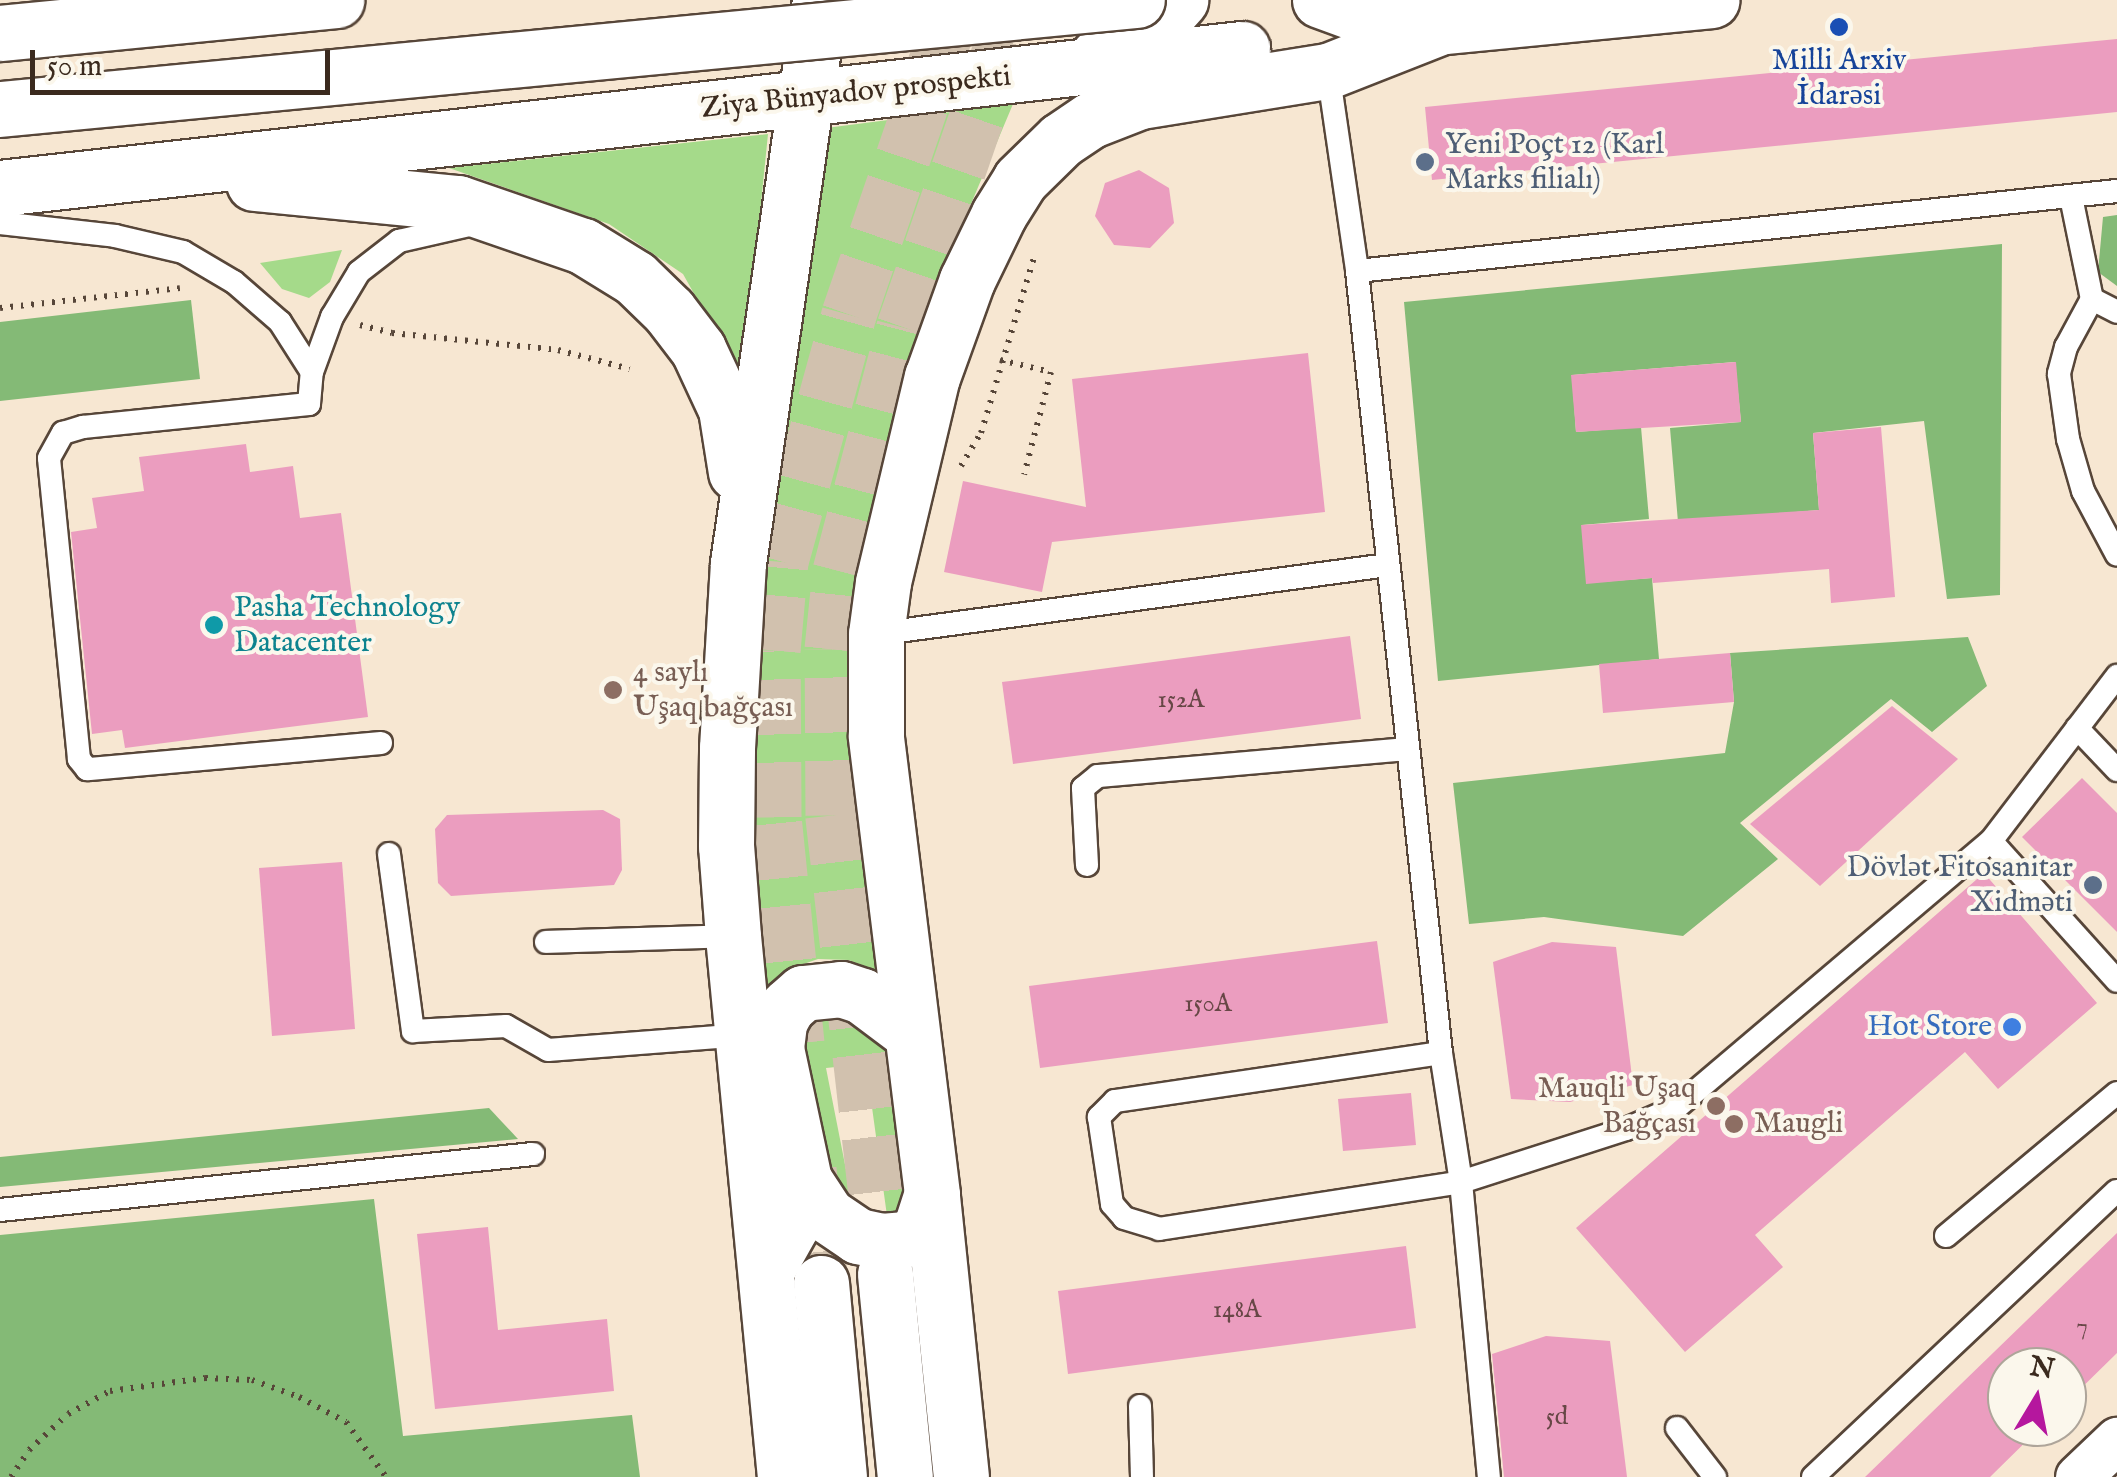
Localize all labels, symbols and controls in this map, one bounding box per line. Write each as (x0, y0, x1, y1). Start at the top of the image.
marker: Milli Arxiv İdarəsi (1828, 16, 1850, 38)
scale bar (35, 30, 335, 92)
place label: Milli Arxiv İdarəsi (1772, 43, 1906, 114)
text: 50 m (47, 48, 102, 86)
street label: Ziya Bünyadov prospekti (699, 59, 1013, 127)
place label: Yeni Poçt 12 (Karl Marks filialı) (1445, 127, 1664, 198)
marker: Yeni Poçt 12 (Karl Marks filialı) (1414, 151, 1436, 173)
place label: Pasha Technology Datacenter (234, 590, 460, 660)
marker: Pasha Technology Datacenter (203, 614, 225, 636)
place label: 4 saylı Uşaq bağçası (633, 655, 793, 726)
marker: 4 saylı Uşaq bağçası (602, 679, 624, 701)
house number: 152A (1158, 685, 1204, 715)
place label: Dövlət Fitosanitar Xidməti (1846, 850, 2073, 920)
marker: Dövlət Fitosanitar Xidməti (2082, 874, 2104, 896)
house number: 150A (1184, 989, 1232, 1019)
place label: Hot Store (1867, 1009, 1992, 1045)
marker: Hot Store (2001, 1016, 2023, 1038)
place label: Mauqli Uşaq Bağçası (1538, 1071, 1696, 1142)
marker: Mauqli Uşaq Bağçası (1705, 1095, 1727, 1117)
place label: Maugli (1754, 1106, 1843, 1142)
marker: Maugli (1723, 1113, 1745, 1135)
house number: 148A (1213, 1295, 1261, 1325)
house number: 7 (2076, 1312, 2088, 1342)
north arrow (1987, 1347, 2087, 1447)
text: N (2027, 1350, 2057, 1388)
house number: 5d (1546, 1402, 1568, 1432)

